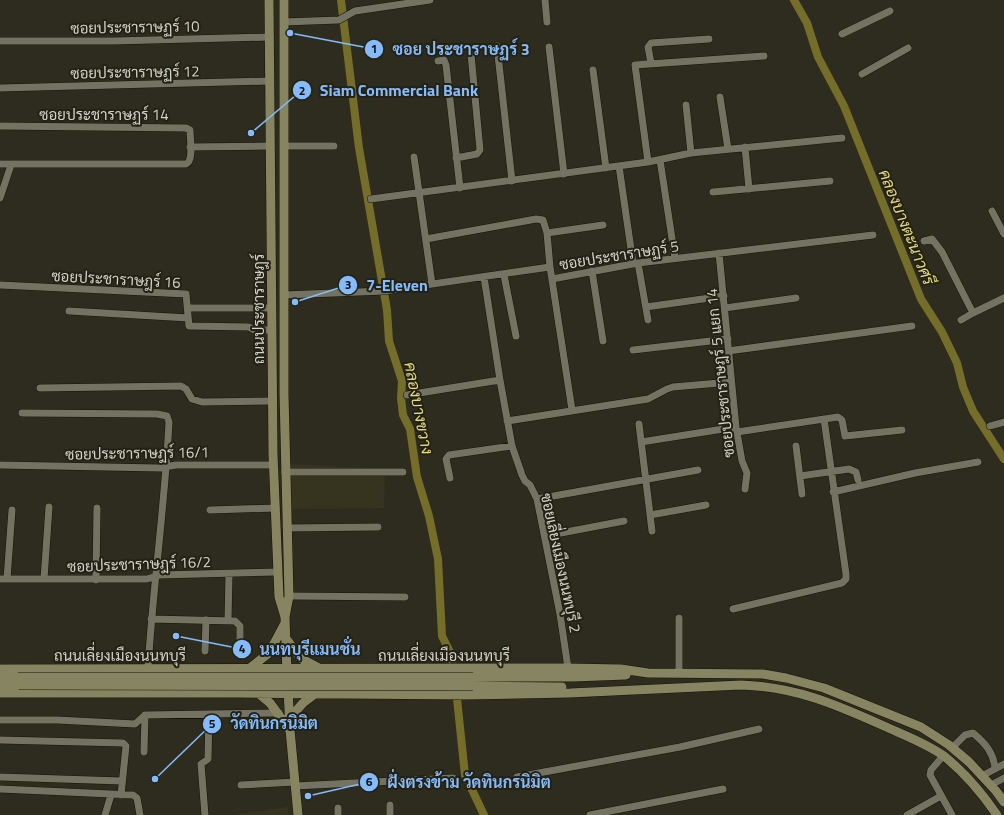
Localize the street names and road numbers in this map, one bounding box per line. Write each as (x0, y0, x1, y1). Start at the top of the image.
street label: ซอยประชาราษฏร์ 10 (70, 14, 200, 40)
street label: ซอยประชาราษฏร์ 12 (70, 59, 200, 85)
street label: ซอยประชาราษฏร์ 14 (39, 103, 169, 126)
street label: ซอยประชาราษฏร์ 5 (557, 234, 681, 276)
street label: ถนนประชาราษฎร์ (247, 254, 270, 364)
street label: ซอยประชาราษฎร์ 16 (51, 264, 181, 294)
street label: ซอยประชาราษฎร์ 5 แยก 14 (700, 287, 740, 459)
street label: ซอยประชาราษฎร์ 16/1 (65, 440, 209, 466)
street label: ซอยเลี่ยงเมืองนนทบุรี 2 (535, 490, 590, 635)
street label: ซอยประชาราษฎร์ 16/2 (67, 550, 211, 578)
street label: ถนนเลี่ยงเมืองนนทบุรี (54, 641, 186, 667)
street label: ถนนเลี่ยงเมืองนนทบุรี (378, 641, 510, 667)

